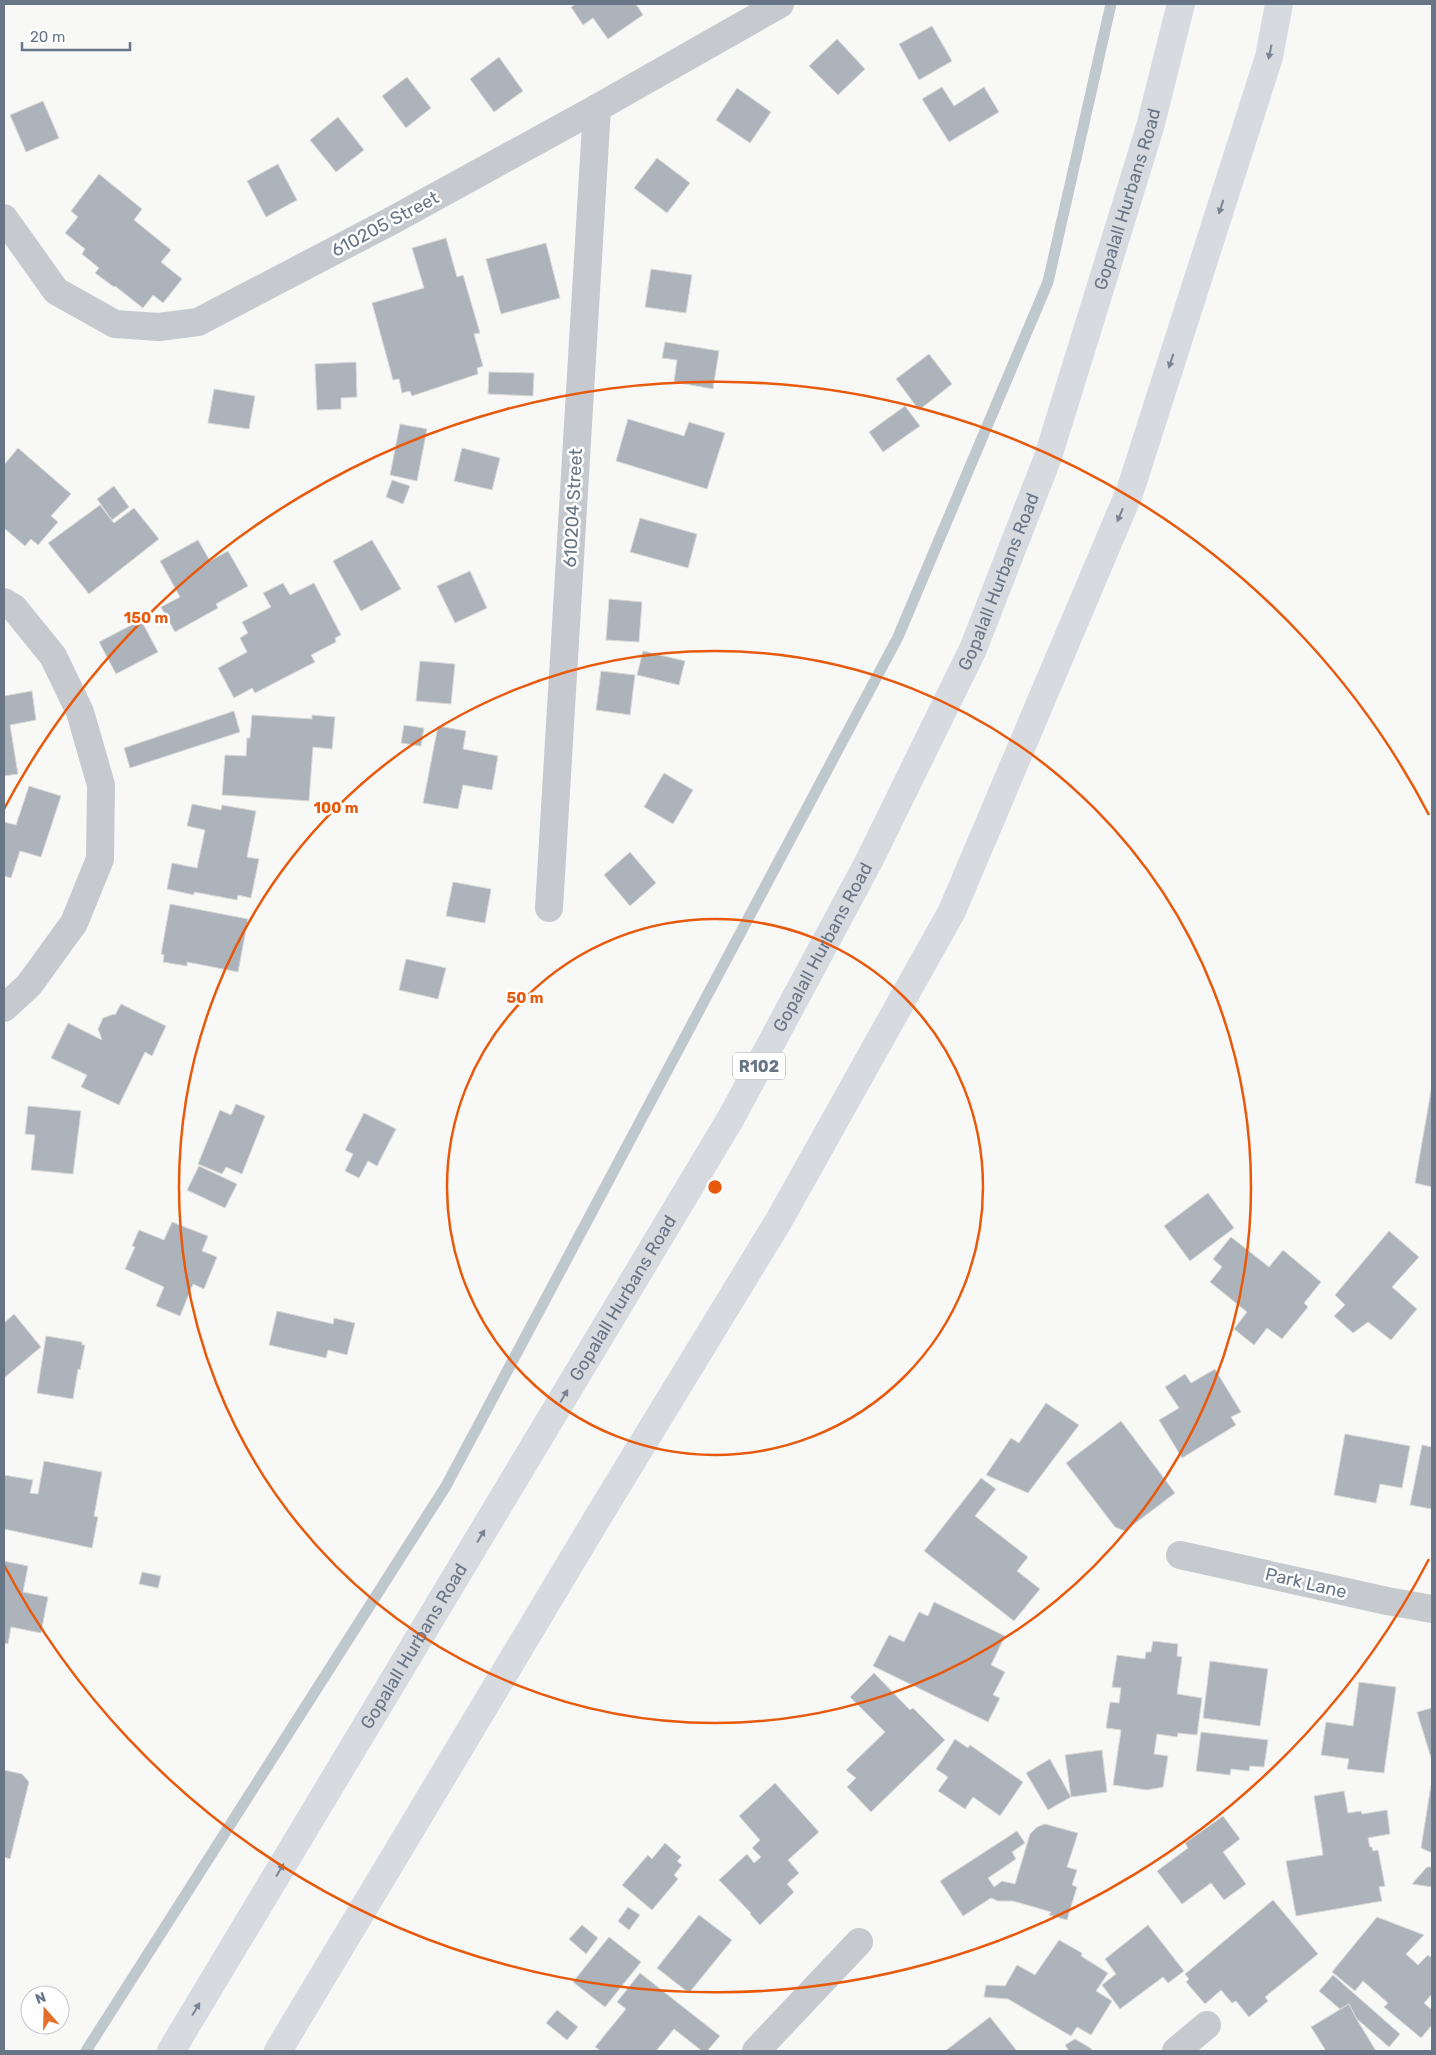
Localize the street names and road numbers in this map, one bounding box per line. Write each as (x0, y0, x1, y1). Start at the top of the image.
street label: Gopalall Hurbans Road (1089, 106, 1165, 293)
street label: 610205 Street (327, 186, 443, 262)
street label: 610204 Street (559, 448, 587, 568)
street label: Gopalall Hurbans Road (953, 490, 1044, 674)
street label: Gopalall Hurbans Road (768, 859, 877, 1036)
road number: R102 (733, 1052, 785, 1080)
street label: Gopalall Hurbans Road (565, 1211, 681, 1385)
street label: Gopalall Hurbans Road (356, 1560, 472, 1733)
street label: Park Lane (1263, 1563, 1349, 1603)

